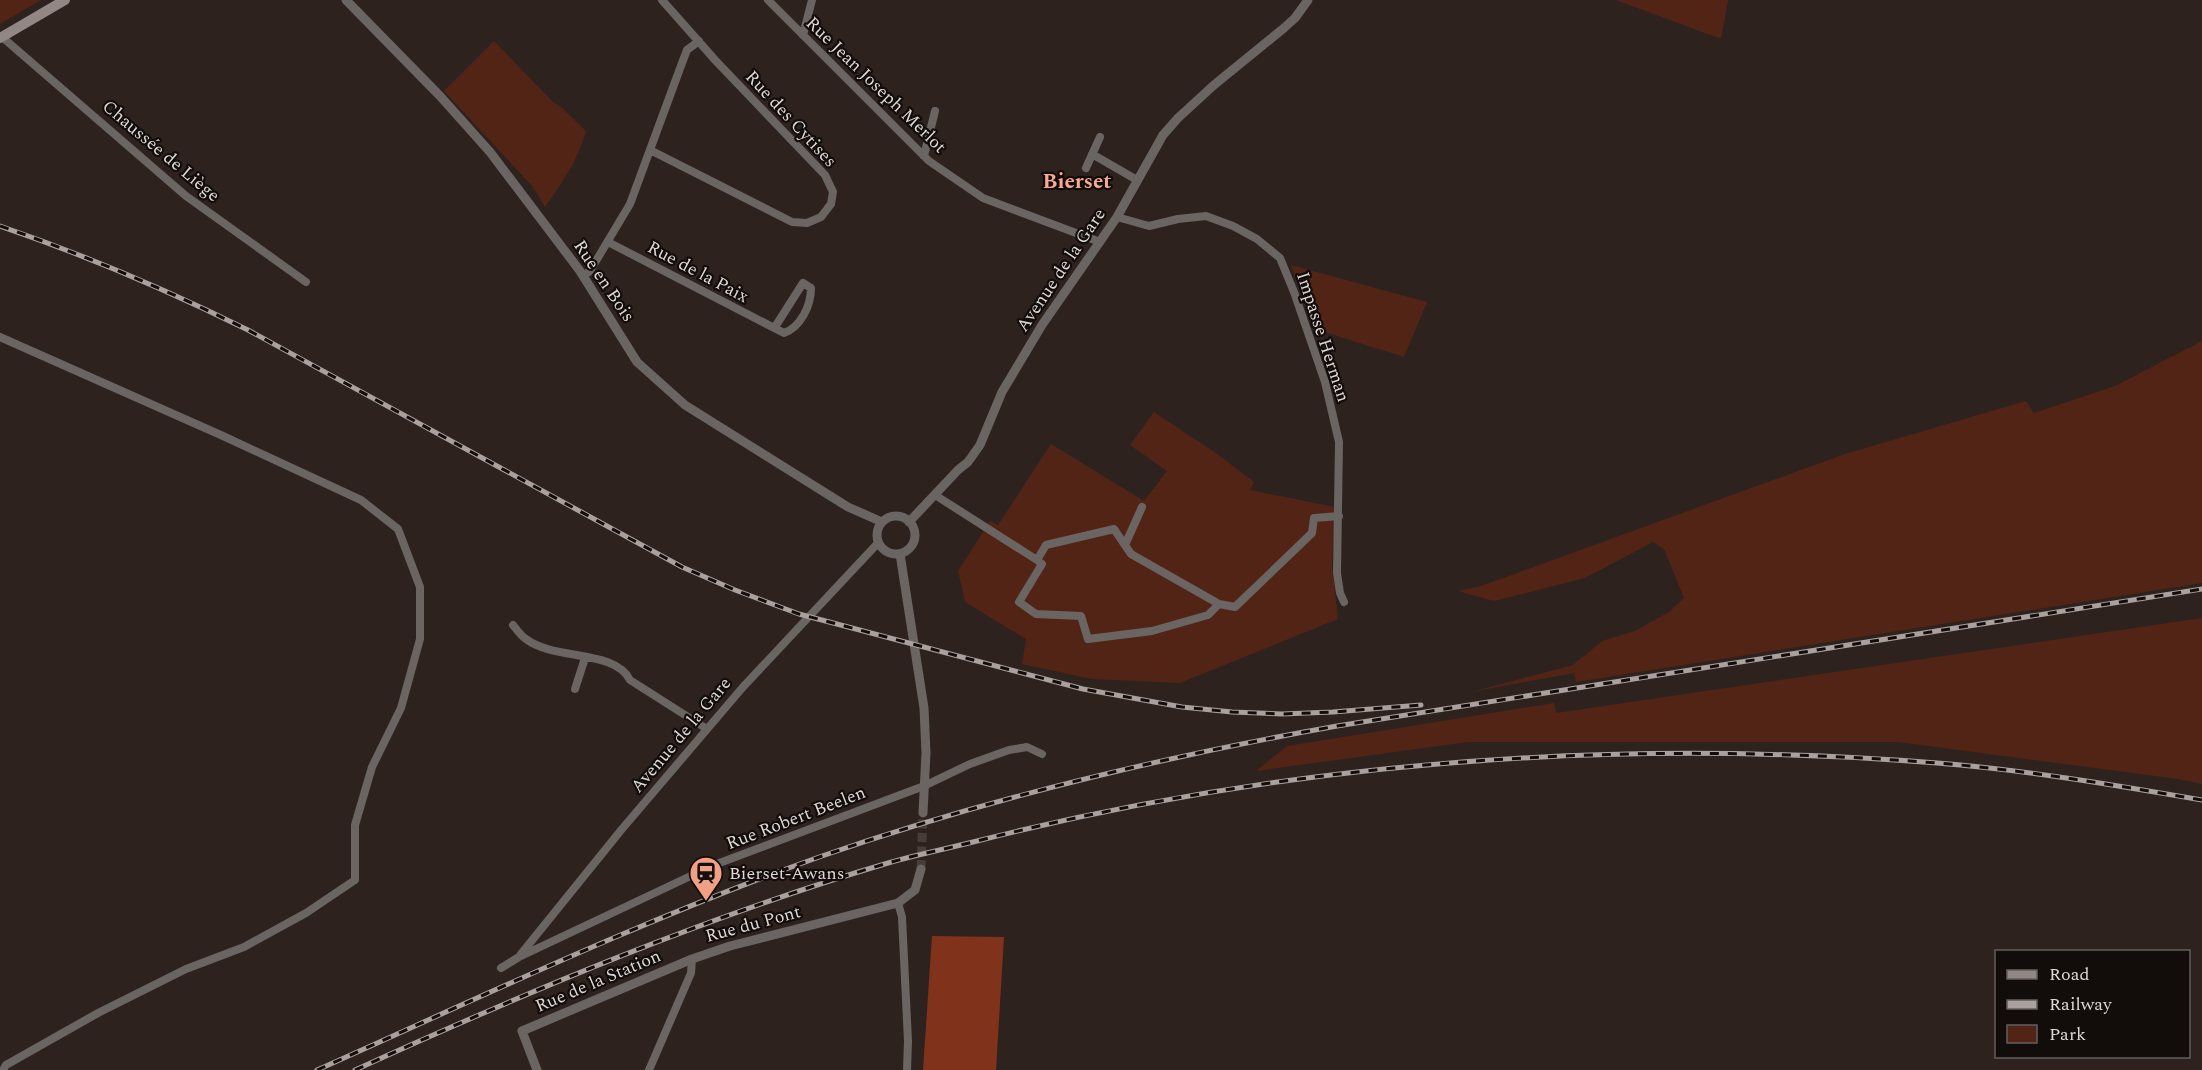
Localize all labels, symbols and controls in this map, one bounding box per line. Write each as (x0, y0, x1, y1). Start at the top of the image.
street label: Rue Jean Joseph Merlot (799, 10, 953, 160)
street label: Rue des Cytises (739, 64, 843, 174)
street label: Chaussée de Liège (96, 93, 226, 209)
district label: Bierset (1043, 166, 1111, 198)
street label: Avenue de la Gare (1009, 203, 1113, 337)
street label: Rue en Bois (567, 234, 641, 328)
street label: Rue de la Paix (642, 234, 754, 310)
street label: Impasse Herman (1289, 268, 1357, 406)
street label: Avenue de la Gare (624, 671, 738, 799)
street label: Rue Robert Beelen (722, 779, 870, 857)
station icon: Bierset-Awans (688, 855, 724, 902)
place label: Bierset-Awans (729, 860, 844, 887)
street label: Rue du Pont (702, 898, 804, 950)
street label: Rue de la Station (531, 942, 665, 1020)
legend (1995, 950, 2190, 1058)
text: Road (2049, 961, 2090, 988)
text: Railway (2049, 991, 2113, 1018)
text: Park (2049, 1021, 2086, 1048)

